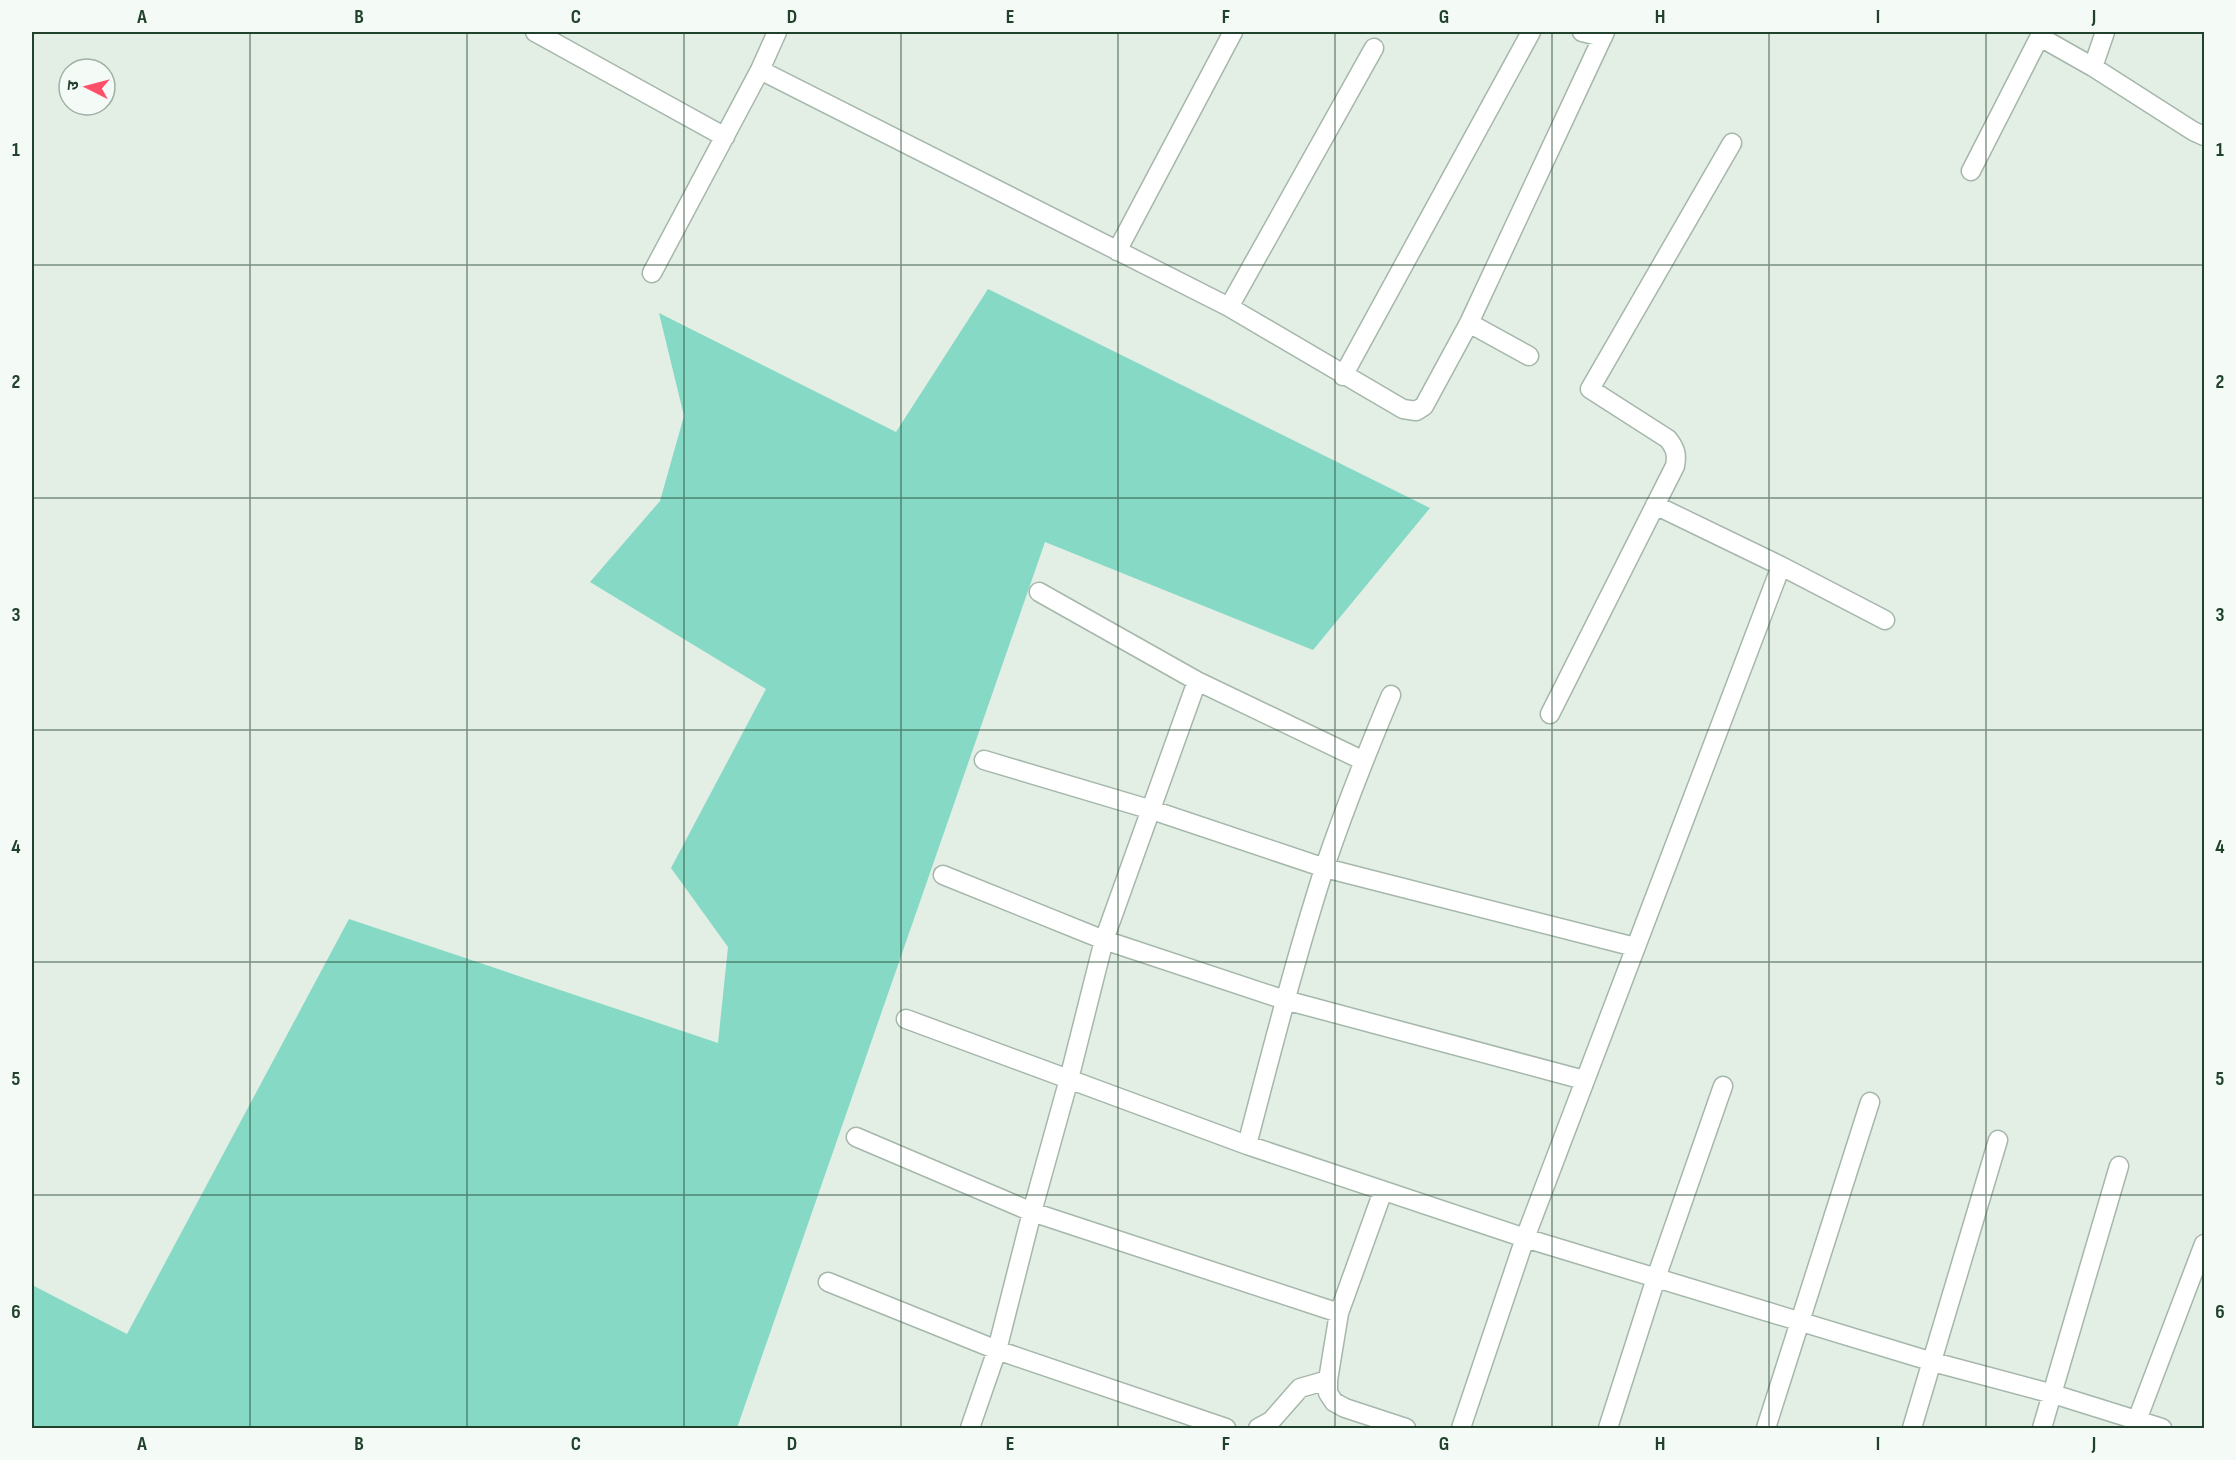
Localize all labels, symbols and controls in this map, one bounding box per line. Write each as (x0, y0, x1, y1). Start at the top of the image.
text: A (136, 5, 147, 29)
text: B (354, 5, 364, 29)
text: C (571, 5, 581, 29)
text: D (787, 5, 797, 29)
text: E (1006, 5, 1014, 29)
text: F (1222, 5, 1230, 29)
text: G (1439, 5, 1449, 29)
text: H (1655, 5, 1665, 29)
text: I (1876, 5, 1880, 29)
text: J (2091, 5, 2096, 29)
north arrow (57, 57, 117, 117)
text: उ (64, 79, 84, 91)
text: 1 (12, 138, 20, 162)
text: 1 (2216, 138, 2224, 162)
text: 2 (12, 370, 20, 394)
text: 2 (2216, 370, 2224, 394)
text: 3 (12, 603, 21, 627)
text: 3 (2216, 603, 2225, 627)
text: 4 (11, 835, 21, 859)
text: 4 (2215, 835, 2225, 859)
text: 5 (12, 1067, 21, 1091)
text: 5 (2216, 1067, 2225, 1091)
text: 6 (11, 1300, 21, 1324)
text: 6 (2215, 1300, 2225, 1324)
text: A (136, 1432, 147, 1456)
text: B (354, 1432, 364, 1456)
text: C (571, 1432, 581, 1456)
text: D (787, 1432, 797, 1456)
text: E (1006, 1432, 1014, 1456)
text: F (1222, 1432, 1230, 1456)
text: G (1439, 1432, 1449, 1456)
text: H (1655, 1432, 1665, 1456)
text: I (1876, 1432, 1880, 1456)
text: J (2091, 1432, 2096, 1456)

